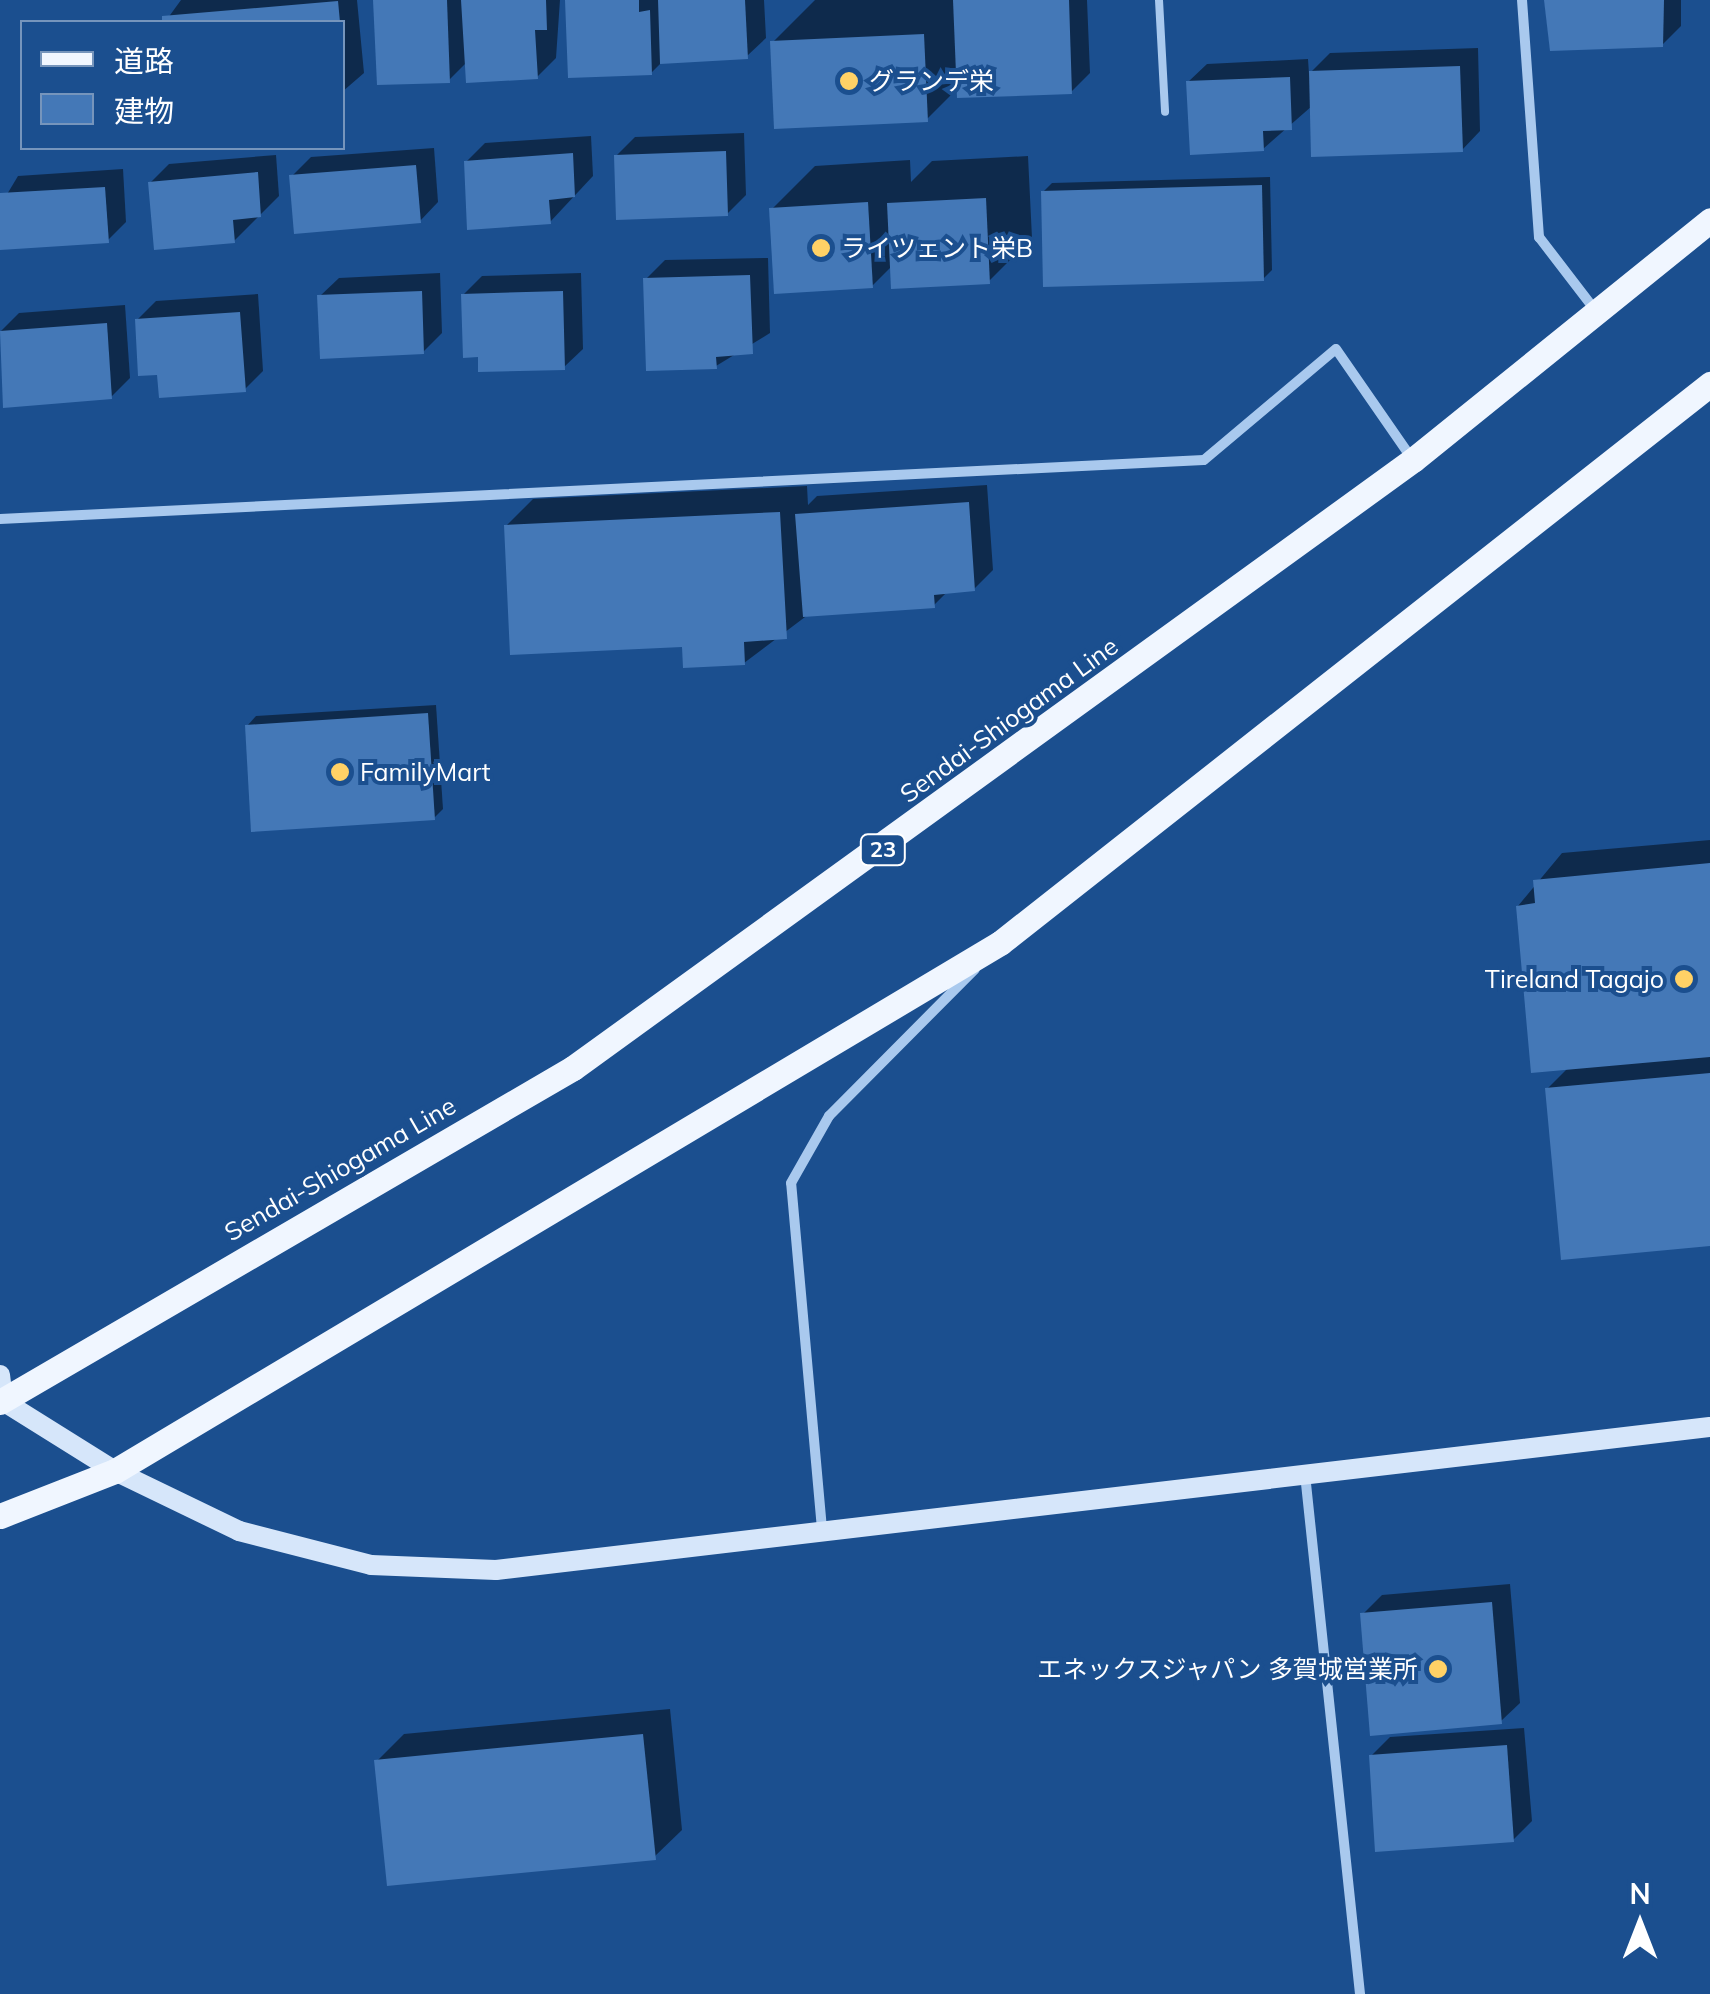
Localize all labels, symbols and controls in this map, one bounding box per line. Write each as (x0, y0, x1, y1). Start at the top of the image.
legend (20, 20, 345, 150)
text: 道路 (114, 42, 174, 80)
place label: グランデ栄 (869, 66, 994, 96)
marker: グランデ栄 (838, 70, 860, 92)
text: 建物 (114, 92, 174, 130)
place label: ライツェント栄B (841, 233, 1033, 263)
marker: ライツェント栄B (810, 237, 832, 259)
street label: Sendai-Shiogama Line (894, 631, 1124, 809)
place label: FamilyMart (360, 757, 491, 787)
marker: FamilyMart (329, 761, 351, 783)
road number: 23 (858, 833, 908, 867)
place label: Tireland Tagajo (1485, 964, 1664, 994)
marker: Tireland Tagajo (1673, 968, 1695, 990)
street label: Sendai-Shiogama Line (219, 1091, 461, 1247)
place label: エネックスジャパン 多賀城営業所 (1036, 1654, 1418, 1684)
marker: エネックスジャパン 多賀城営業所 (1427, 1658, 1449, 1680)
north arrow (1590, 1874, 1690, 1974)
text: N (1629, 1876, 1651, 1911)

